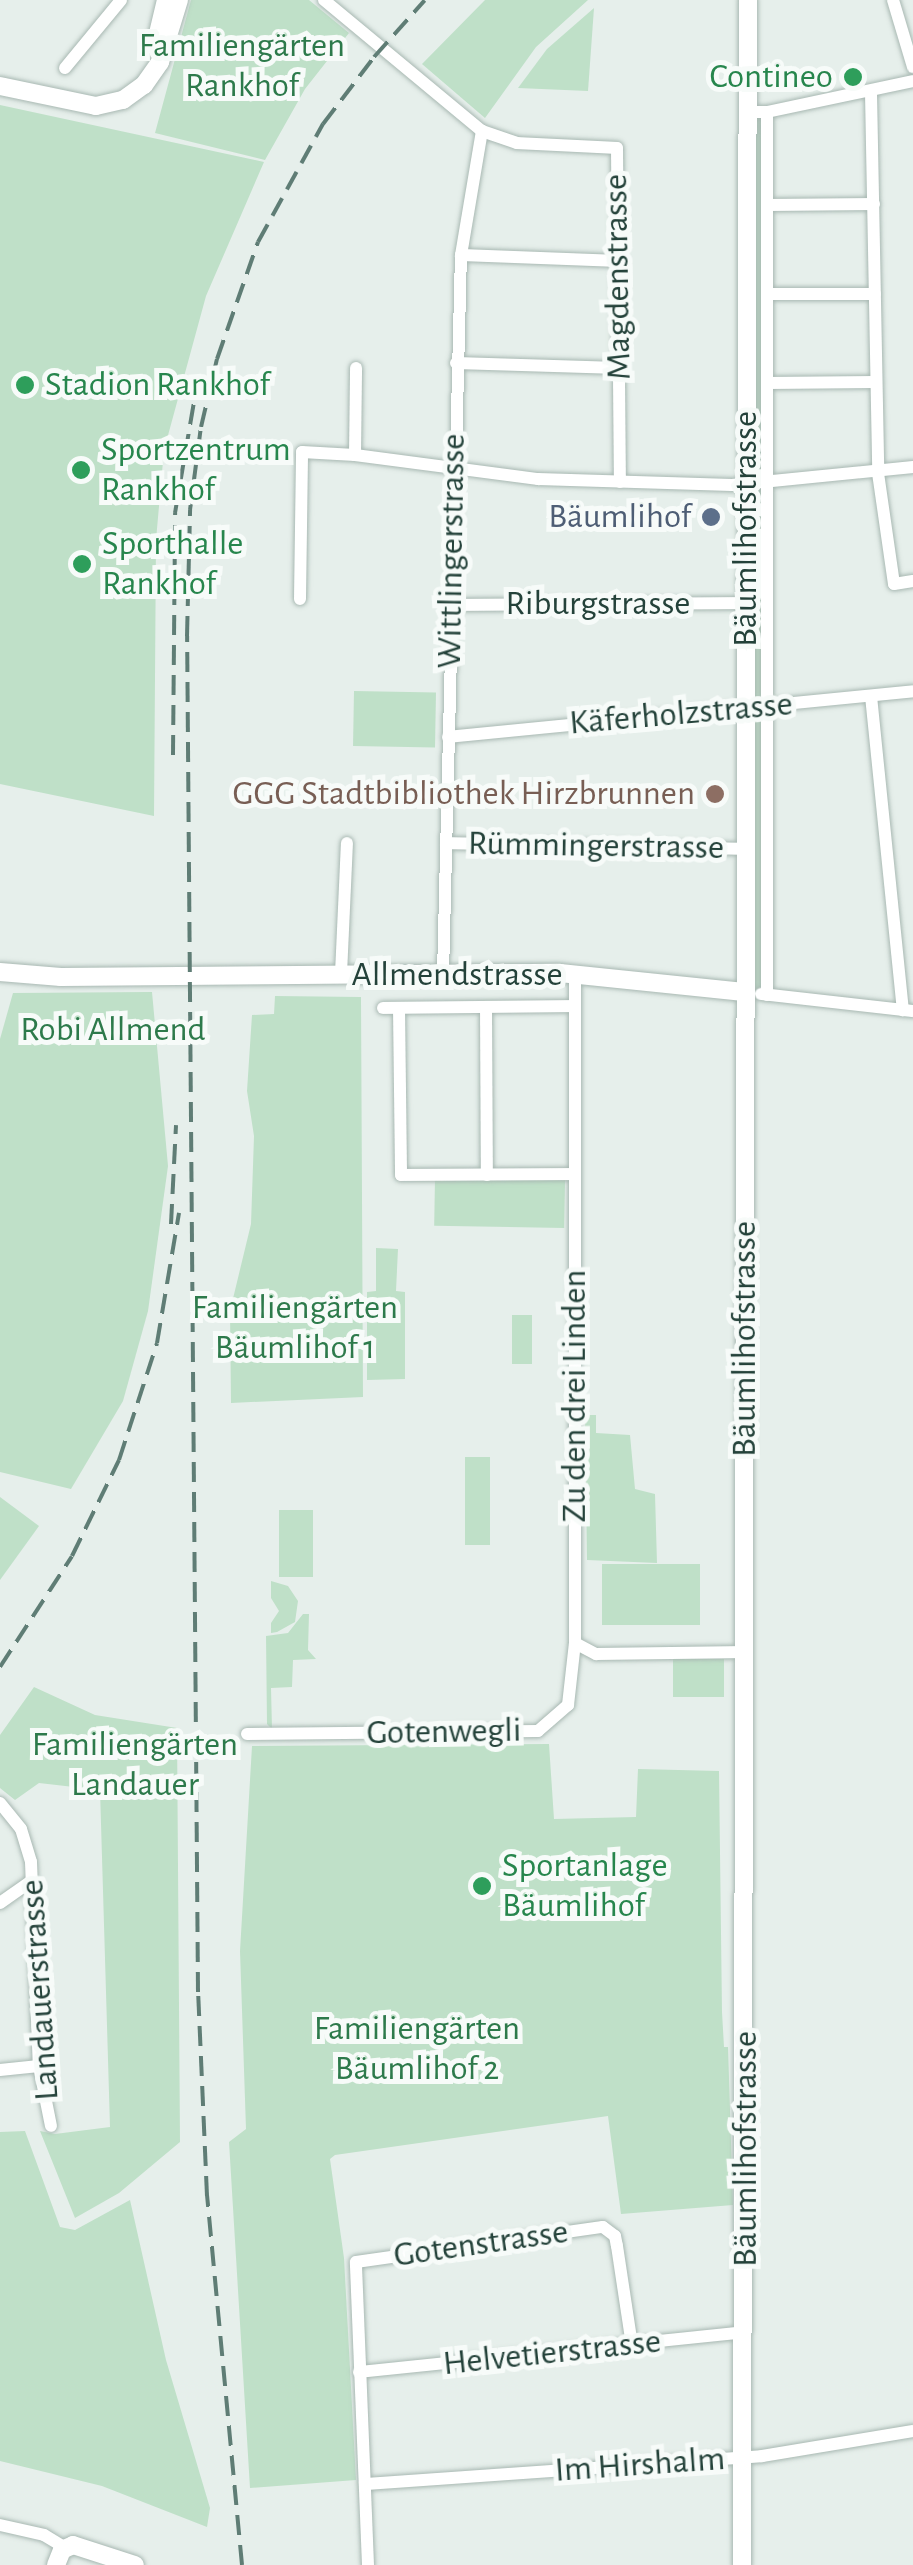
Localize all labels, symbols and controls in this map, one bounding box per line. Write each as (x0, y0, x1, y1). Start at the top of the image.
park label: Familiengärten Rankhof (139, 25, 345, 107)
place label: Contineo (710, 56, 833, 98)
marker: Contineo (842, 66, 864, 88)
street label: Magdenstrasse (595, 174, 641, 380)
place label: Stadion Rankhof (45, 364, 270, 406)
marker: Stadion Rankhof (14, 374, 36, 396)
street label: Bäumlihofstrasse (725, 411, 767, 647)
place label: Sportzentrum Rankhof (101, 429, 291, 511)
street label: Wittlingerstrasse (429, 433, 475, 669)
marker: Sportzentrum Rankhof (70, 459, 92, 481)
place label: Bäumlihof (548, 496, 691, 538)
marker: Bäumlihof (700, 506, 722, 528)
place label: Sporthalle Rankhof (102, 523, 243, 605)
marker: Sporthalle Rankhof (71, 553, 93, 575)
street label: Riburgstrasse (505, 583, 691, 625)
street label: Käferholzstrasse (568, 683, 794, 745)
place label: GGG Stadtbibliothek Hirzbrunnen (233, 773, 695, 815)
marker: GGG Stadtbibliothek Hirzbrunnen (704, 783, 726, 805)
street label: Rümmingerstrasse (468, 823, 724, 869)
street label: Allmendstrasse (351, 954, 563, 996)
park label: Robi Allmend (20, 1009, 206, 1051)
street label: Bäumlihofstrasse (724, 1221, 766, 1457)
street label: Zu den drei Linden (554, 1270, 596, 1522)
park label: Familiengärten Bäumlihof 1 (192, 1287, 398, 1369)
street label: Gotenwegli (366, 1710, 522, 1754)
park label: Familiengärten Landauer (32, 1724, 238, 1806)
place label: Sportanlage Bäumlihof (502, 1845, 668, 1927)
marker: Sportanlage Bäumlihof (471, 1875, 493, 1897)
street label: Landauerstrasse (11, 1878, 69, 2102)
park label: Familiengärten Bäumlihof 2 (314, 2008, 520, 2090)
street label: Bäumlihofstrasse (725, 2031, 767, 2267)
street label: Gotenstrasse (391, 2211, 571, 2277)
street label: Helvetierstrasse (441, 2321, 663, 2385)
street label: Im Hirshalm (554, 2438, 726, 2492)

